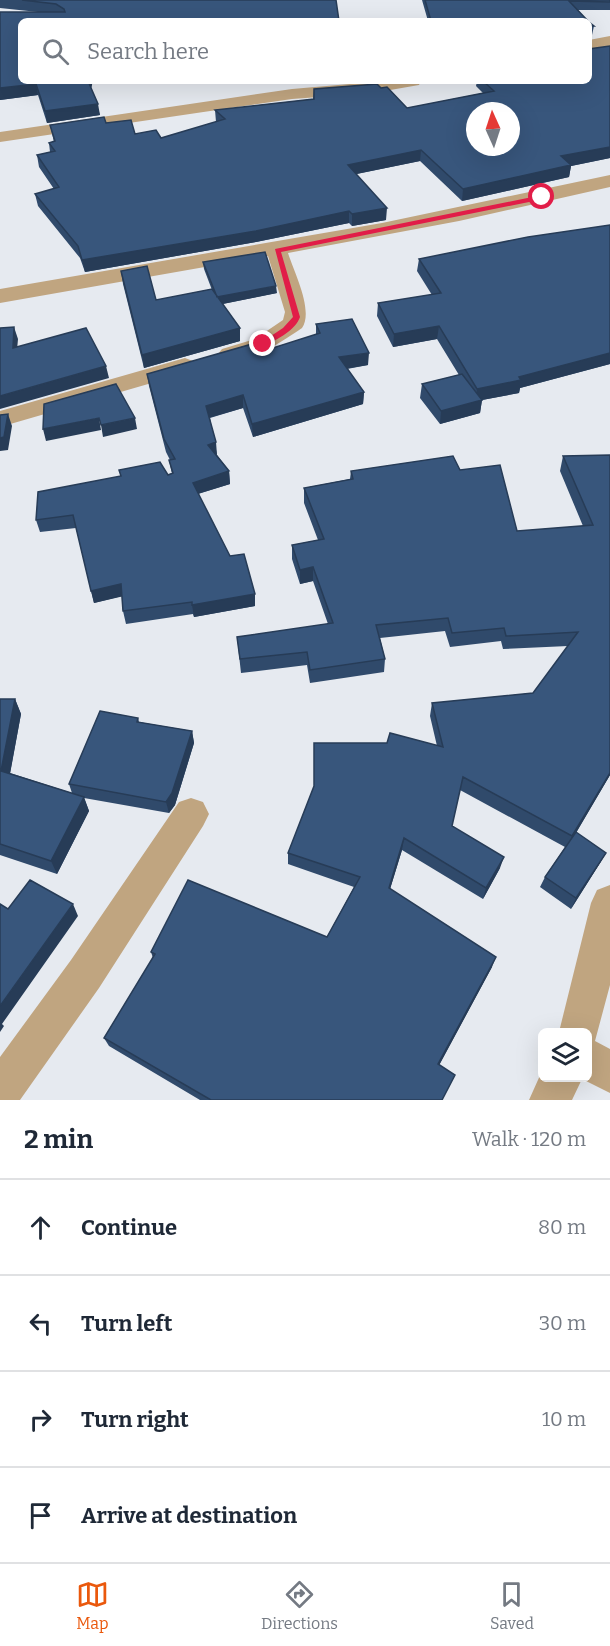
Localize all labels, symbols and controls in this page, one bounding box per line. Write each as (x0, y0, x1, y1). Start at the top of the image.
search box (18, 18, 592, 84)
icon: search (39, 35, 72, 68)
text: Search here (87, 38, 209, 65)
north arrow (466, 102, 520, 156)
route start (528, 183, 554, 209)
route end (249, 330, 275, 356)
map controls (538, 1028, 592, 1082)
button: layers (538, 1028, 592, 1082)
text: 2 min (24, 1124, 93, 1155)
text: Walk · 120 m (472, 1127, 586, 1151)
icon: ahead (24, 1211, 57, 1244)
text: Continue (81, 1214, 177, 1241)
text: 80 m (538, 1215, 586, 1239)
icon: left (24, 1307, 57, 1340)
text: Turn left (81, 1310, 173, 1337)
text: 30 m (539, 1311, 586, 1335)
icon: right (24, 1403, 57, 1436)
text: Turn right (81, 1406, 189, 1433)
text: 10 m (542, 1407, 586, 1431)
icon: arrive (24, 1499, 57, 1532)
text: Arrive at destination (81, 1502, 297, 1529)
tab: Map (76, 1578, 109, 1633)
tab: Directions (261, 1578, 338, 1633)
tab: Saved (490, 1578, 534, 1633)

